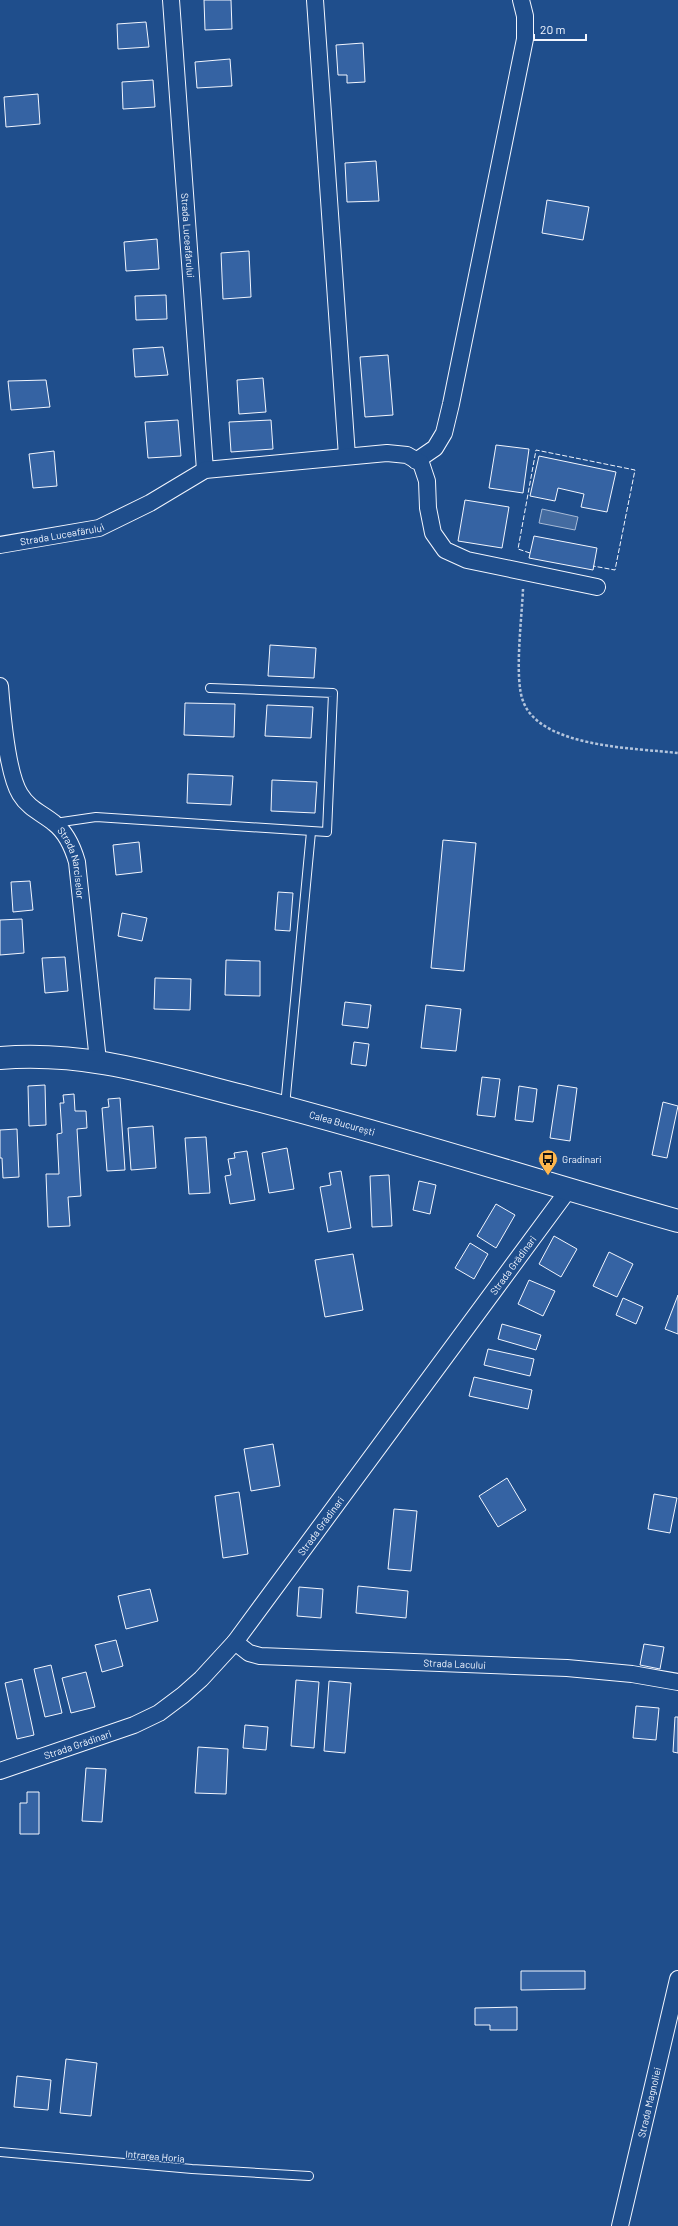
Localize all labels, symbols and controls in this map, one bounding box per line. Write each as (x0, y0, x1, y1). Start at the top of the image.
scale bar (534, 16, 586, 42)
text: 20 m (540, 22, 566, 36)
street label: Strada Luceafărului (179, 192, 197, 278)
street label: Strada Luceafărului (19, 520, 106, 547)
street label: Strada Narciselor (55, 824, 87, 900)
street label: Calea București (308, 1108, 376, 1138)
bus stop icon: Gradinari (537, 1148, 559, 1176)
place label: Gradinari (562, 1153, 602, 1165)
street label: Strada Grădinari (487, 1233, 539, 1297)
street label: Strada Grădinari (295, 1494, 346, 1558)
street label: Strada Lacului (423, 1656, 486, 1671)
street label: Strada Grădinari (42, 1727, 113, 1761)
street label: Strada Magnoliei (635, 2066, 663, 2139)
street label: Intrarea Horia (125, 2147, 185, 2165)

